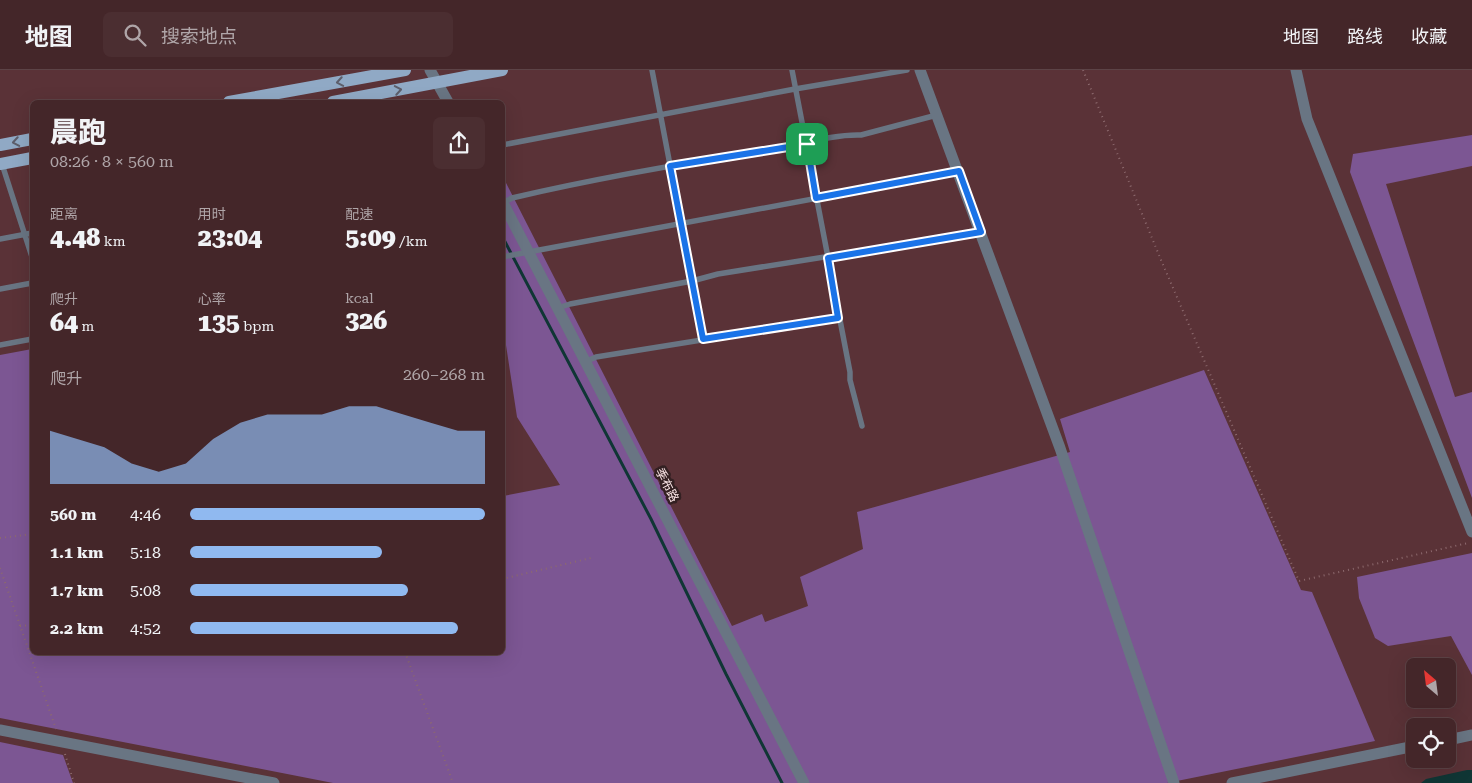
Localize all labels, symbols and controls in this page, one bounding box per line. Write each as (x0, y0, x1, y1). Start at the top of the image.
search box (103, 12, 453, 57)
icon: search (121, 21, 149, 49)
text: 地图 (25, 23, 73, 51)
text: 搜索地点 (161, 25, 237, 48)
text: 地图 (1283, 26, 1319, 47)
text: 路线 (1347, 26, 1383, 47)
text: 收藏 (1411, 26, 1447, 47)
one-way arrow (336, 76, 344, 87)
one-way arrow (393, 86, 402, 96)
text: 晨跑 (50, 116, 106, 149)
button: share (433, 117, 485, 169)
pin (786, 123, 828, 165)
icon: arrive (793, 130, 821, 158)
one-way arrow (12, 136, 21, 147)
text: 08:26 · 8 × 560 m (50, 152, 174, 171)
text: 距离 (50, 206, 78, 222)
text: 用时 (198, 206, 226, 222)
text: 配速 (345, 206, 373, 222)
text: 4.48 (50, 223, 100, 252)
text: 23:04 (198, 223, 262, 252)
text: 5:09 (345, 223, 396, 252)
text: km (100, 233, 126, 249)
text: /km (396, 233, 427, 249)
text: kcal (345, 290, 374, 306)
text: 爬升 (50, 291, 78, 307)
text: 心率 (198, 291, 226, 307)
text: 326 (345, 306, 387, 335)
text: 64 (50, 308, 78, 337)
text: 135 (198, 308, 240, 337)
text: m (78, 318, 94, 334)
text: bpm (240, 318, 274, 334)
text: 260–268 m (403, 365, 485, 384)
text: 爬升 (50, 369, 82, 388)
street label: 季布路 (653, 466, 681, 504)
text: 560 m (50, 505, 96, 524)
text: 4:46 (130, 505, 161, 524)
text: 1.1 km (50, 543, 103, 562)
text: 5:18 (130, 543, 161, 562)
text: 1.7 km (50, 581, 103, 600)
text: 5:08 (130, 581, 161, 600)
text: 2.2 km (50, 619, 103, 638)
text: 4:52 (130, 619, 161, 638)
north arrow (1406, 658, 1456, 708)
map controls (1406, 658, 1456, 768)
button: locate (1406, 718, 1456, 768)

